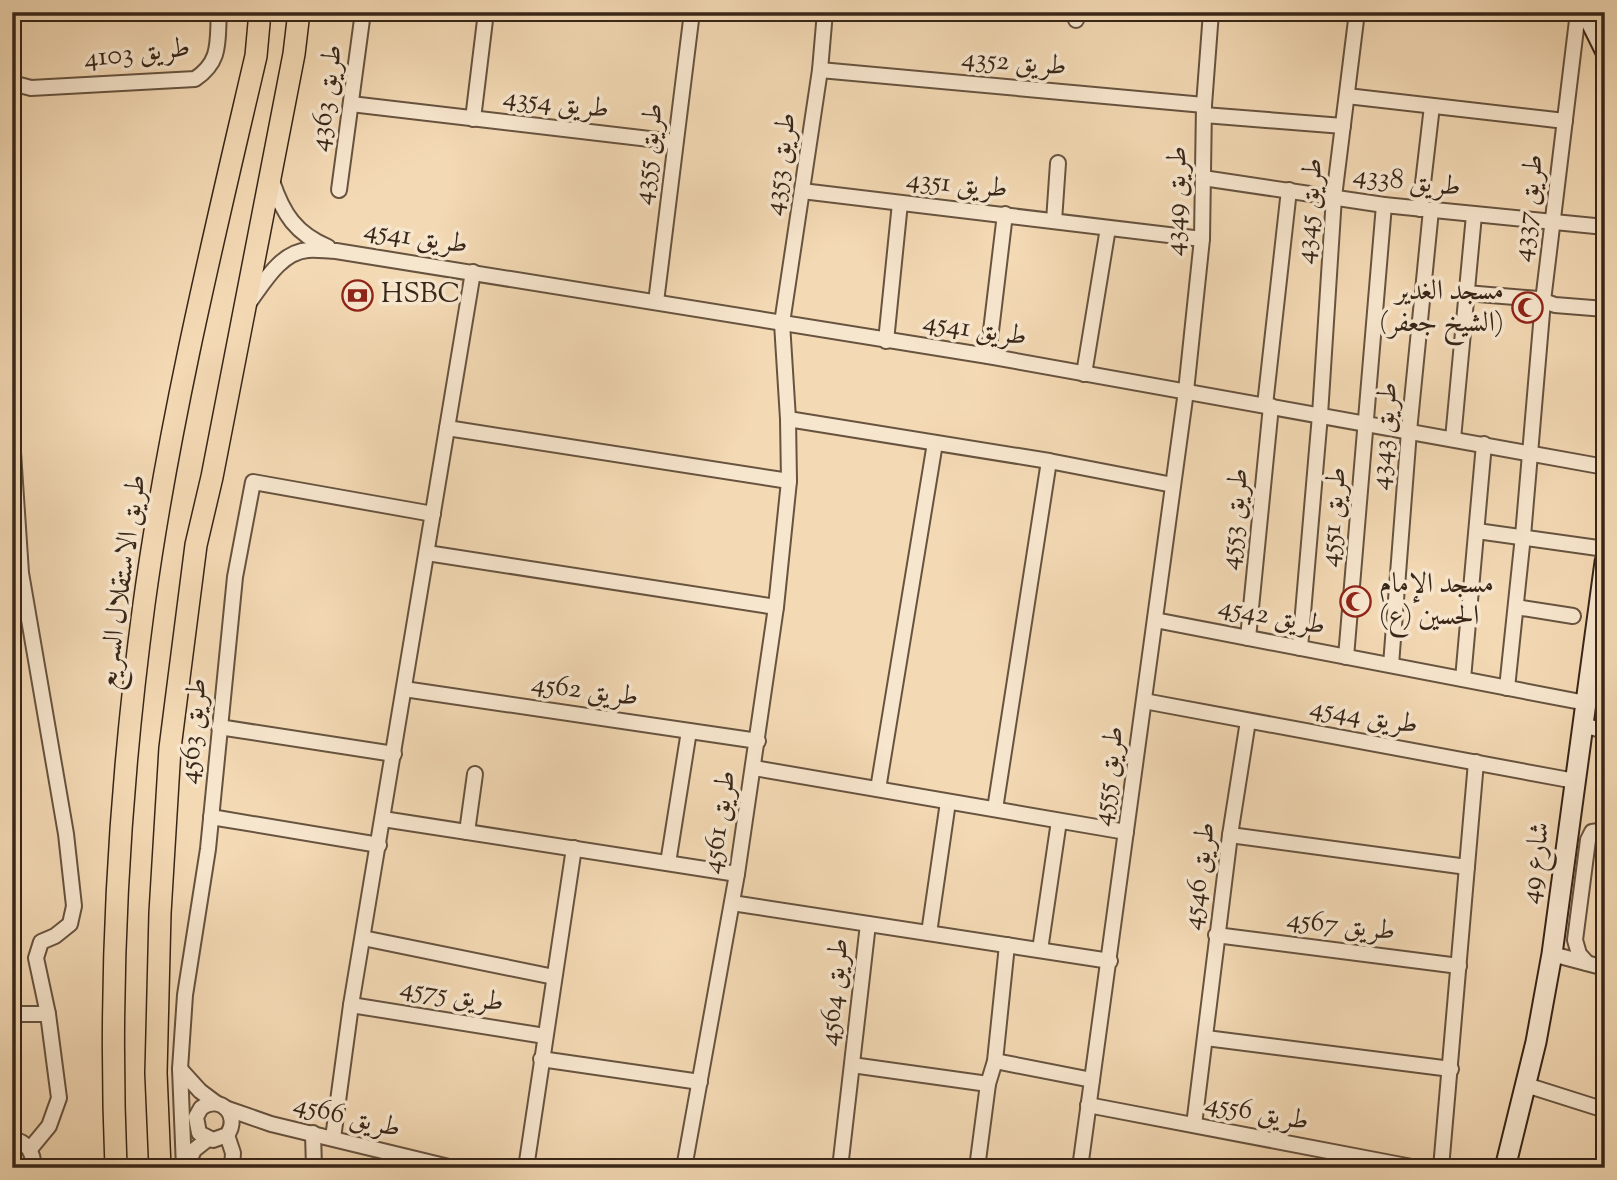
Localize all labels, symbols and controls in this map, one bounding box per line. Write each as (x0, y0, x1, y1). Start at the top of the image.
street label: طريق 4103 (82, 29, 192, 79)
street label: طريق 4352 (960, 38, 1068, 88)
street label: طريق 4363 (300, 42, 354, 154)
street label: طريق 4354 (501, 78, 611, 130)
street label: طريق 4355 (623, 101, 675, 207)
street label: طريق 4353 (754, 110, 808, 218)
street label: طريق 4349 (1155, 145, 1199, 257)
street label: طريق 4337 (1503, 152, 1555, 264)
street label: طريق 4345 (1285, 156, 1335, 266)
street label: طريق 4338 (1351, 156, 1463, 208)
street label: طريق 4351 (904, 160, 1010, 210)
street label: طريق 4541 (361, 210, 471, 266)
place label: مسجد الغدير (الشيخ جعفر) (1379, 272, 1504, 346)
place label: HSBC (381, 275, 460, 315)
bank icon: HSBC (341, 278, 375, 312)
mosque icon: مسجد الغدير (الشيخ جعفر) (1510, 291, 1544, 325)
street label: طريق 4541 (920, 302, 1030, 358)
street label: طريق 4343 (1360, 380, 1410, 492)
street label: طريق 4551 (1310, 465, 1358, 569)
street label: طريق 4553 (1210, 466, 1260, 572)
street label: طريق الاستقلال السريع (88, 472, 161, 692)
place label: مسجد الإمام الحسين (ع) (1379, 565, 1494, 638)
mosque icon: مسجد الإمام الحسين (ع) (1339, 584, 1373, 618)
street label: طريق 4542 (1215, 587, 1329, 647)
street label: طريق 4562 (529, 664, 641, 718)
street label: طريق 4563 (169, 676, 219, 786)
street label: طريق 4544 (1307, 688, 1421, 746)
street label: طريق 4555 (1082, 723, 1136, 829)
street label: طريق 4561 (692, 767, 748, 877)
street label: طريق 4546 (1173, 819, 1227, 933)
street label: شارع 49 (1510, 820, 1563, 907)
street label: طريق 4567 (1285, 900, 1397, 952)
street label: طريق 4564 (809, 936, 861, 1048)
street label: طريق 4575 (397, 968, 507, 1024)
street label: طريق 4556 (1202, 1083, 1312, 1143)
street label: طريق 4566 (289, 1084, 405, 1150)

